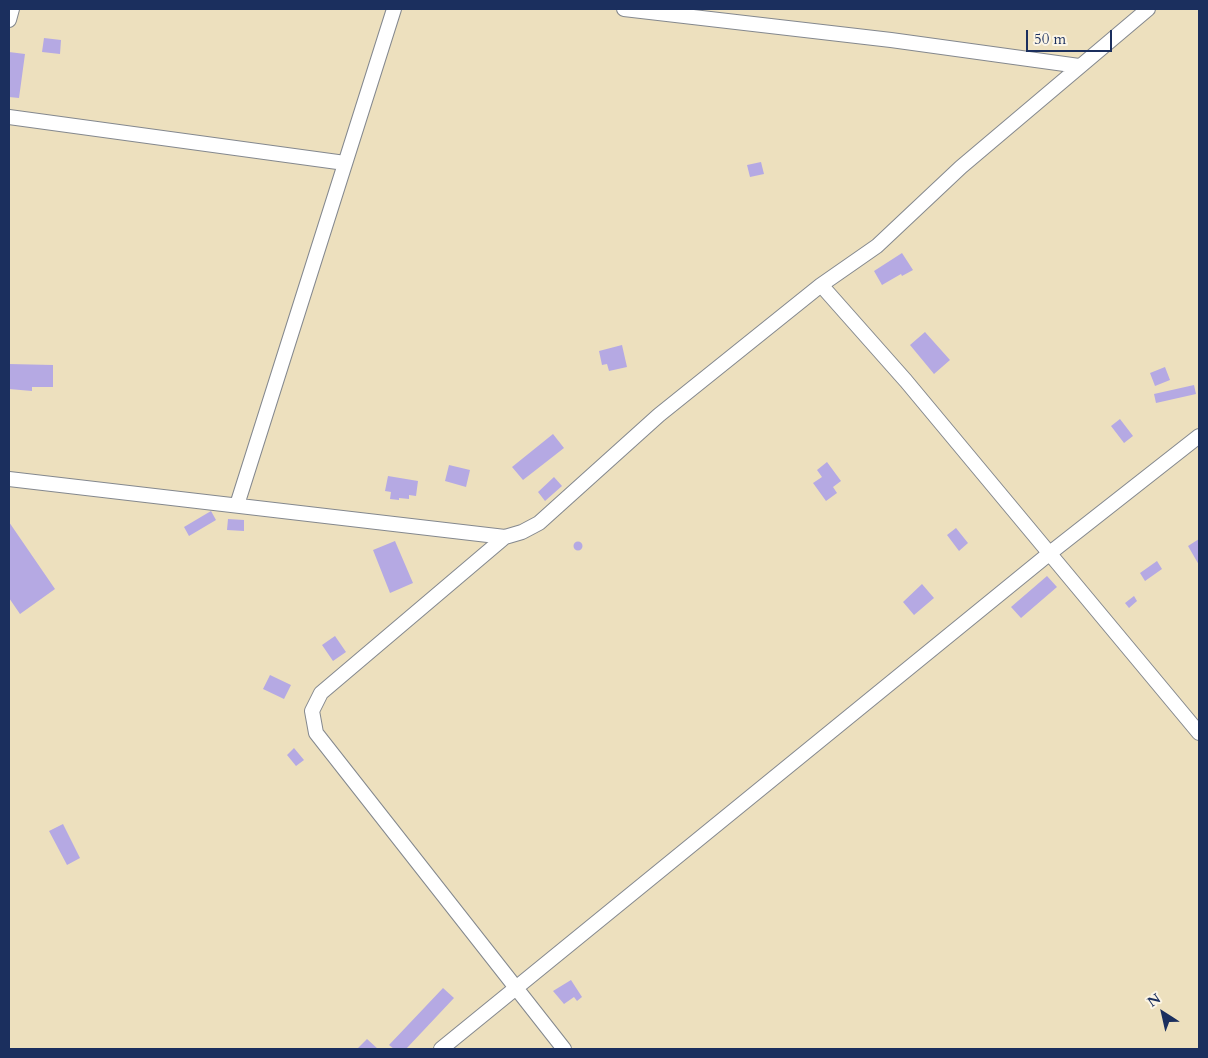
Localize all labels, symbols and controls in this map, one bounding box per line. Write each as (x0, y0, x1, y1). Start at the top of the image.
scale bar (1028, 20, 1114, 52)
text: 50 m (1034, 29, 1066, 49)
north arrow (1138, 988, 1188, 1038)
text: N (1144, 989, 1165, 1012)

